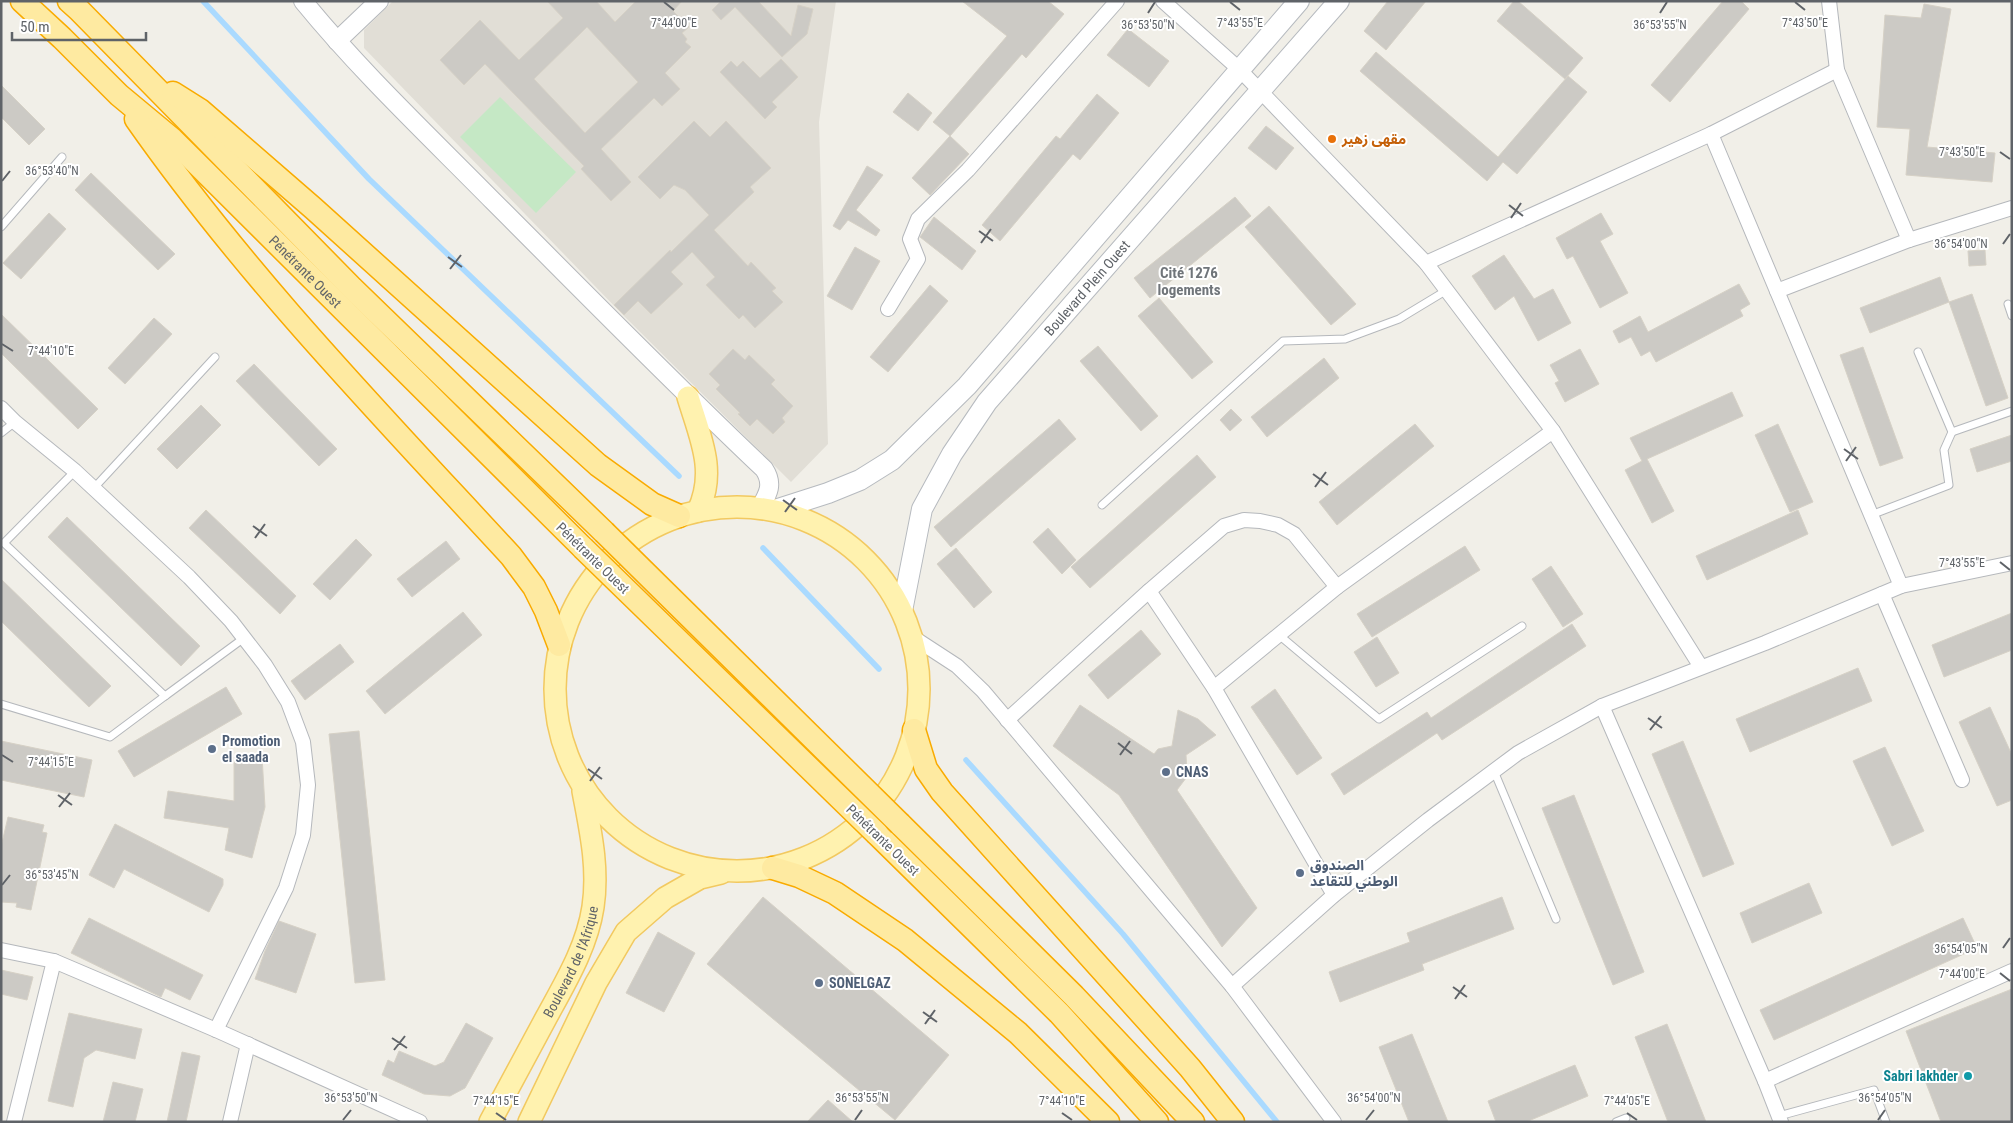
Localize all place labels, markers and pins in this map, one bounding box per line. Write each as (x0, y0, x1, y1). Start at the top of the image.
place label: مقهى زهير (1341, 131, 1406, 148)
marker: مقهى زهير (1326, 133, 1338, 145)
place label: Promotion el saada (222, 733, 280, 765)
marker: Promotion el saada (206, 743, 218, 755)
place label: CNAS (1176, 764, 1209, 780)
marker: CNAS (1160, 766, 1172, 778)
place label: الصندوق الوطني للتقاعد (1310, 857, 1398, 892)
marker: الصندوق الوطني للتقاعد (1294, 867, 1306, 879)
place label: SONELGAZ (829, 975, 891, 991)
marker: SONELGAZ (813, 977, 825, 989)
place label: Sabri lakhder (1884, 1068, 1958, 1084)
marker: Sabri lakhder (1962, 1070, 1974, 1082)

